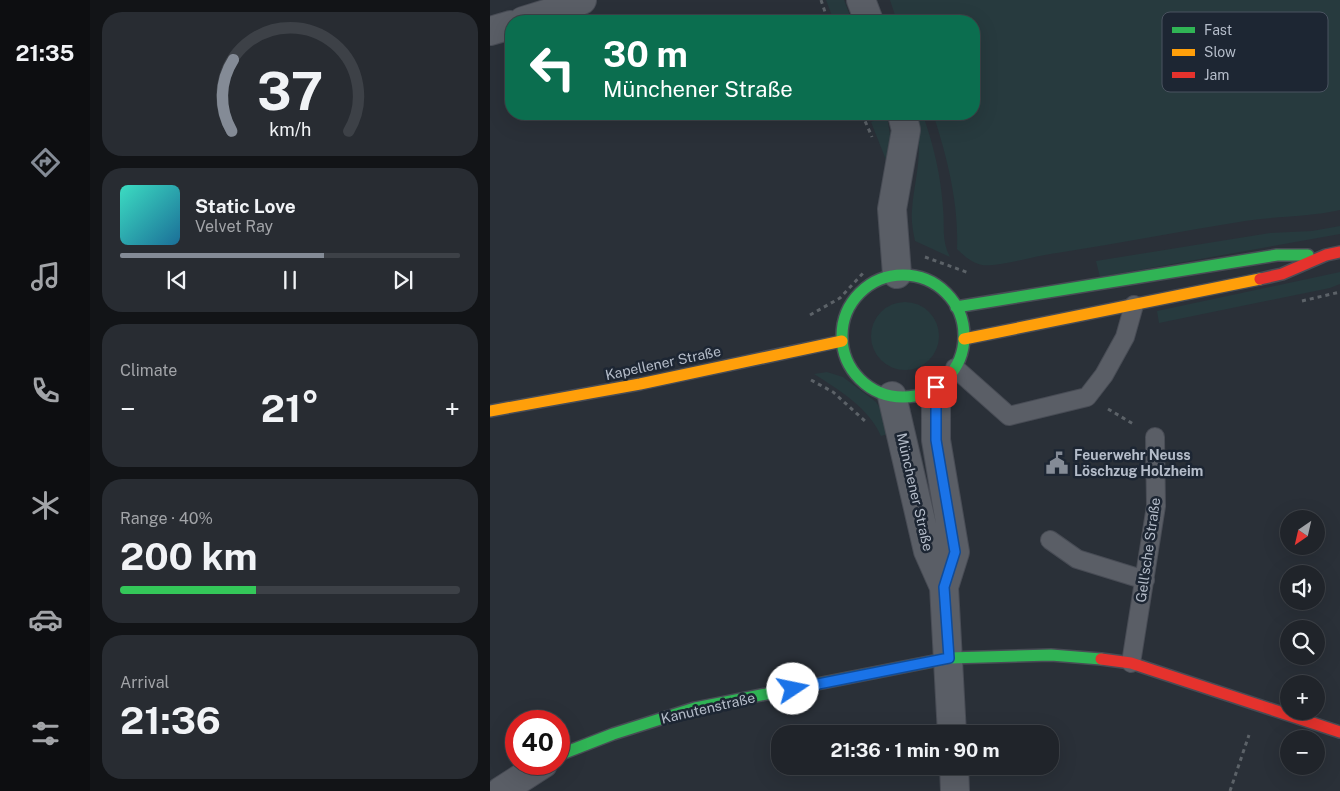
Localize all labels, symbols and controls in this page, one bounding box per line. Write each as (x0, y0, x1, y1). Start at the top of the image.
legend (1162, 12, 1328, 92)
text: Fast (1204, 22, 1232, 38)
text: 30 m (603, 34, 688, 75)
icon: left (520, 35, 585, 100)
text: 21:35 (16, 40, 74, 66)
text: Slow (1204, 44, 1236, 60)
text: 37 (257, 61, 323, 122)
text: Jam (1204, 67, 1229, 83)
text: Münchener Straße (603, 76, 793, 102)
text: km/h (269, 119, 311, 140)
icon: directions (28, 145, 63, 180)
text: Static Love (195, 195, 296, 217)
text: Velvet Ray (195, 217, 273, 236)
icon: music (28, 259, 63, 294)
icon: previous (163, 266, 191, 294)
icon: pause (276, 266, 304, 294)
icon: next (389, 266, 417, 294)
street label: Kapellener Straße (604, 343, 722, 383)
text: Climate (120, 361, 177, 380)
pin (915, 366, 957, 408)
icon: phone (28, 373, 63, 408)
icon: arrive (922, 373, 950, 401)
text: 21° (261, 386, 319, 431)
text: − (120, 392, 136, 425)
text: + (444, 392, 460, 425)
street label: Münchener Straße (894, 431, 936, 553)
place label: Feuerwehr Neuss Löschzug Holzheim (1074, 447, 1203, 479)
public building icon: Feuerwehr Neuss Löschzug Holzheim (1044, 450, 1070, 476)
icon: climate (28, 488, 63, 523)
street label: Gell'sche Straße (1133, 496, 1163, 604)
text: Range · 40% (120, 509, 213, 528)
north arrow (1280, 510, 1325, 555)
map controls (1280, 510, 1325, 775)
text: 200 km (120, 534, 258, 579)
button: sound (1280, 565, 1325, 610)
icon: car (28, 602, 63, 637)
button: search (1280, 620, 1325, 665)
position arrow (766, 662, 818, 714)
text: Arrival (120, 673, 169, 692)
button: + (1280, 675, 1325, 720)
street label: Kanutenstraße (659, 689, 757, 727)
text: 21:36 (120, 698, 221, 743)
speed limit sign: 40 (505, 710, 570, 775)
icon: filters (28, 716, 63, 751)
button: − (1280, 730, 1325, 775)
text: 21:36 · 1 min · 90 m (830, 739, 1000, 761)

